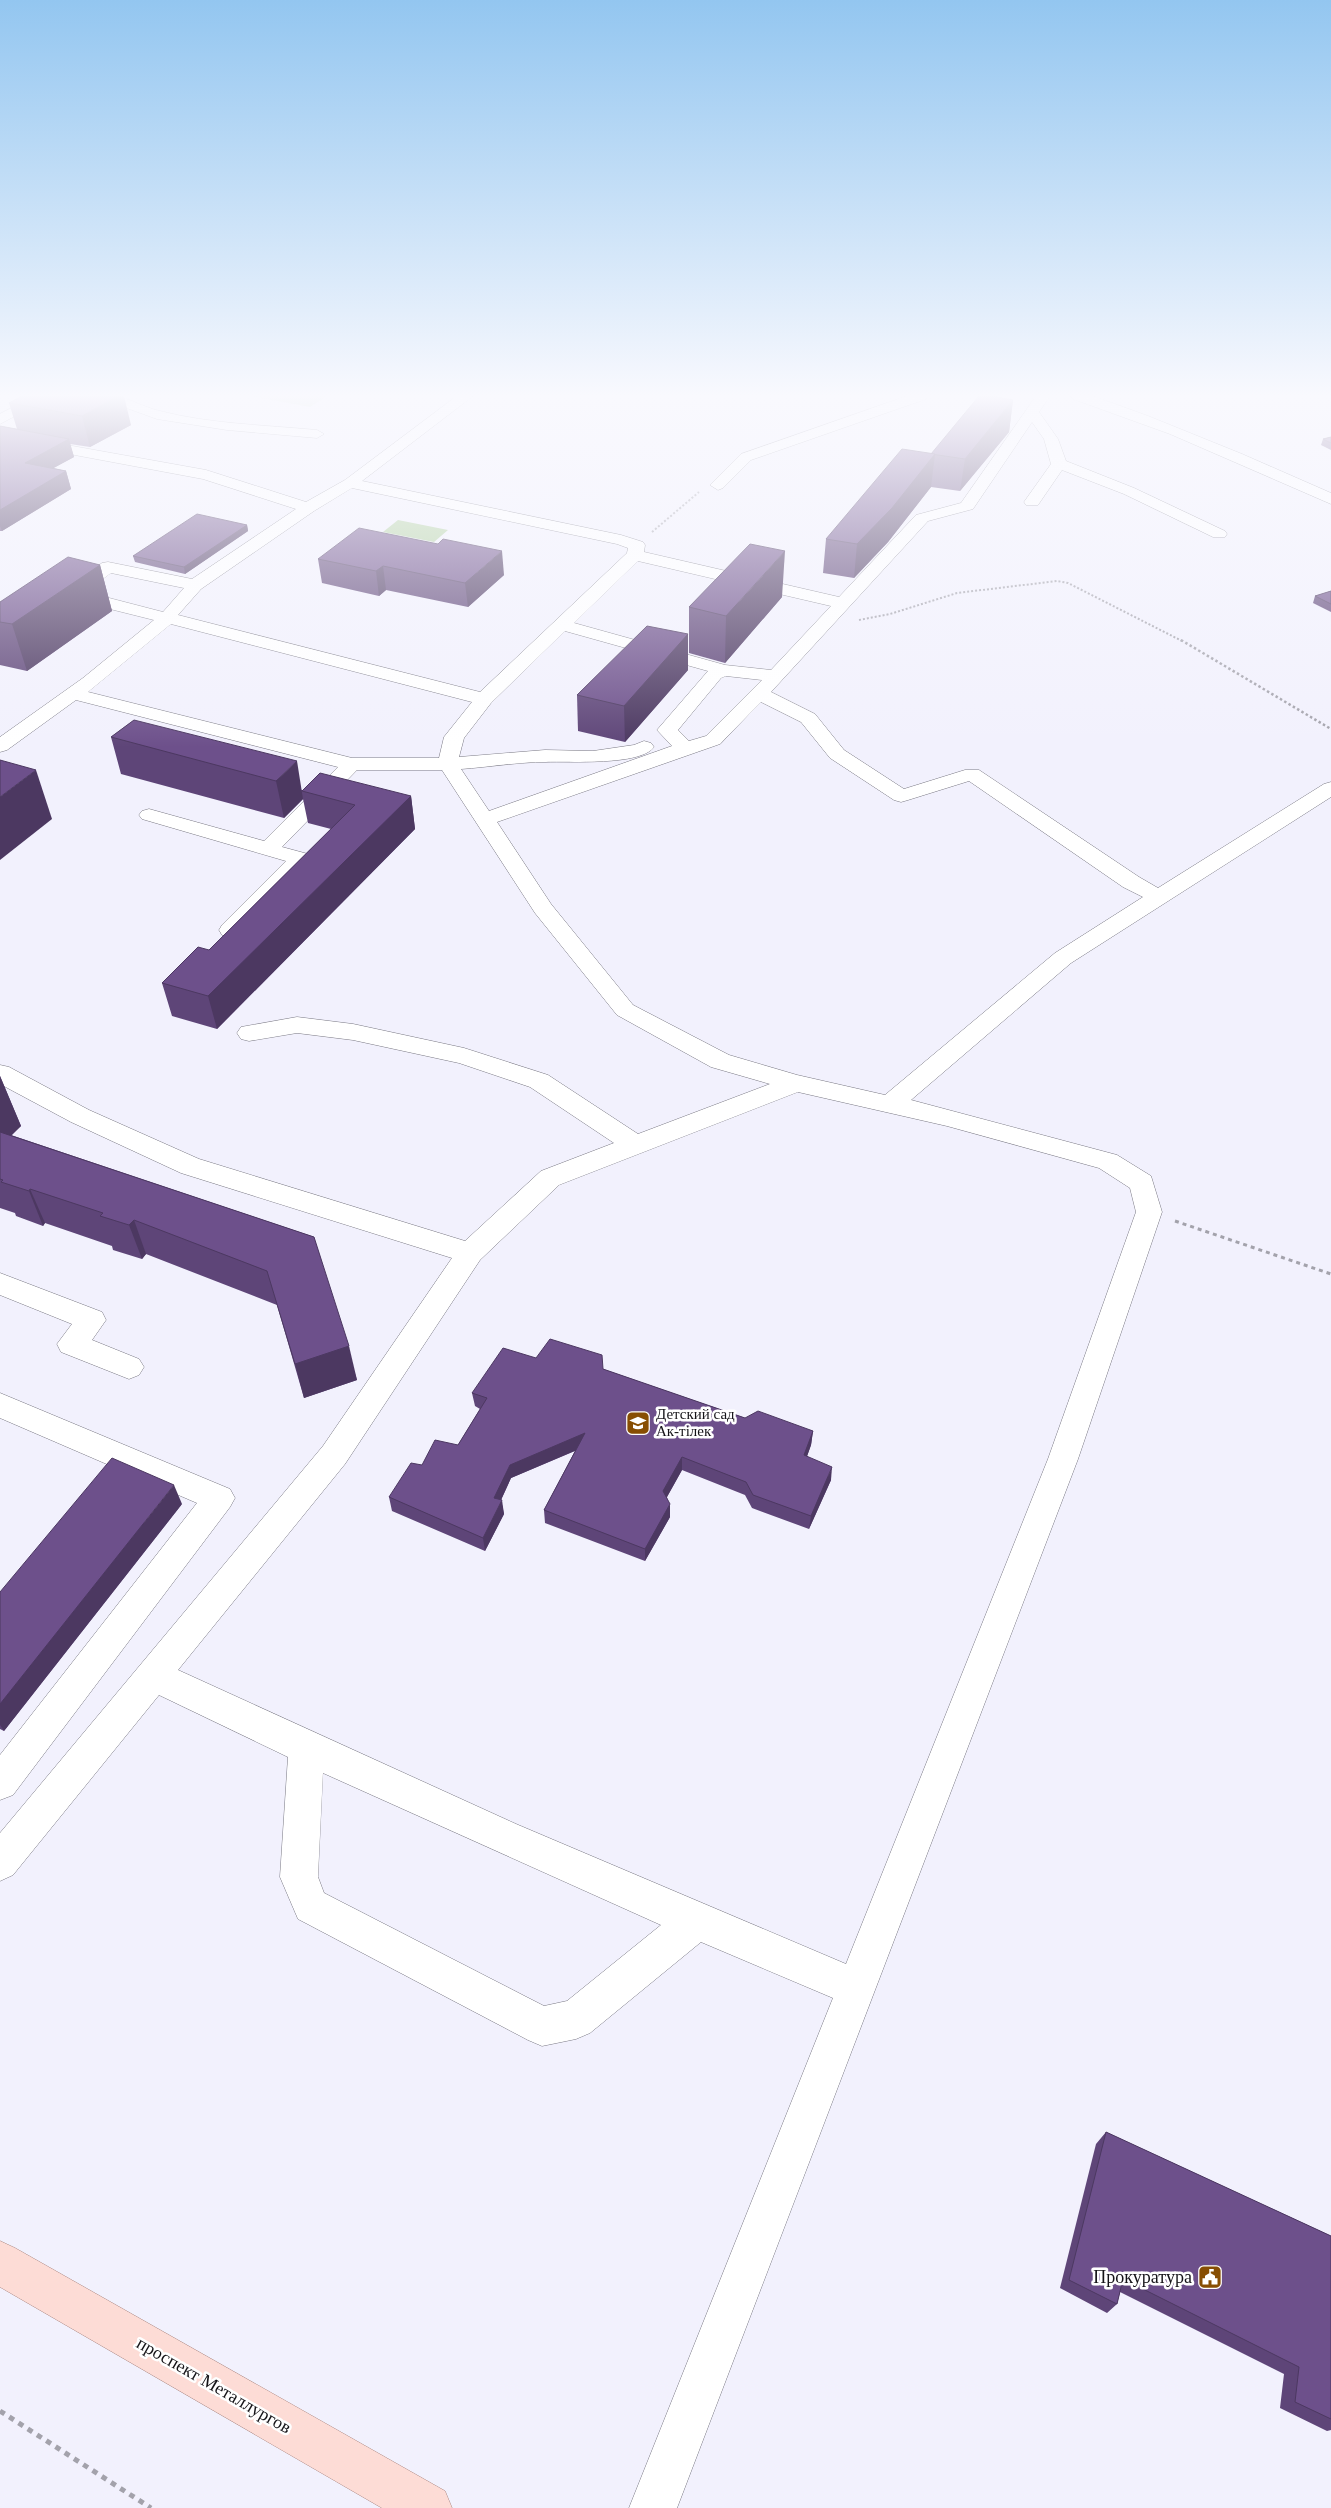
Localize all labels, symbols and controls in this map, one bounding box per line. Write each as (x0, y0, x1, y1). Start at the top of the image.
place label: Детский сад Ак-тiлек (656, 1406, 735, 1439)
school or university icon: Детский сад Ак-тiлек (625, 1410, 651, 1436)
public building icon: Прокуратура (1197, 2264, 1223, 2290)
place label: Прокуратура (1093, 2267, 1192, 2287)
street label: проспект Металлургов (133, 2333, 295, 2437)

